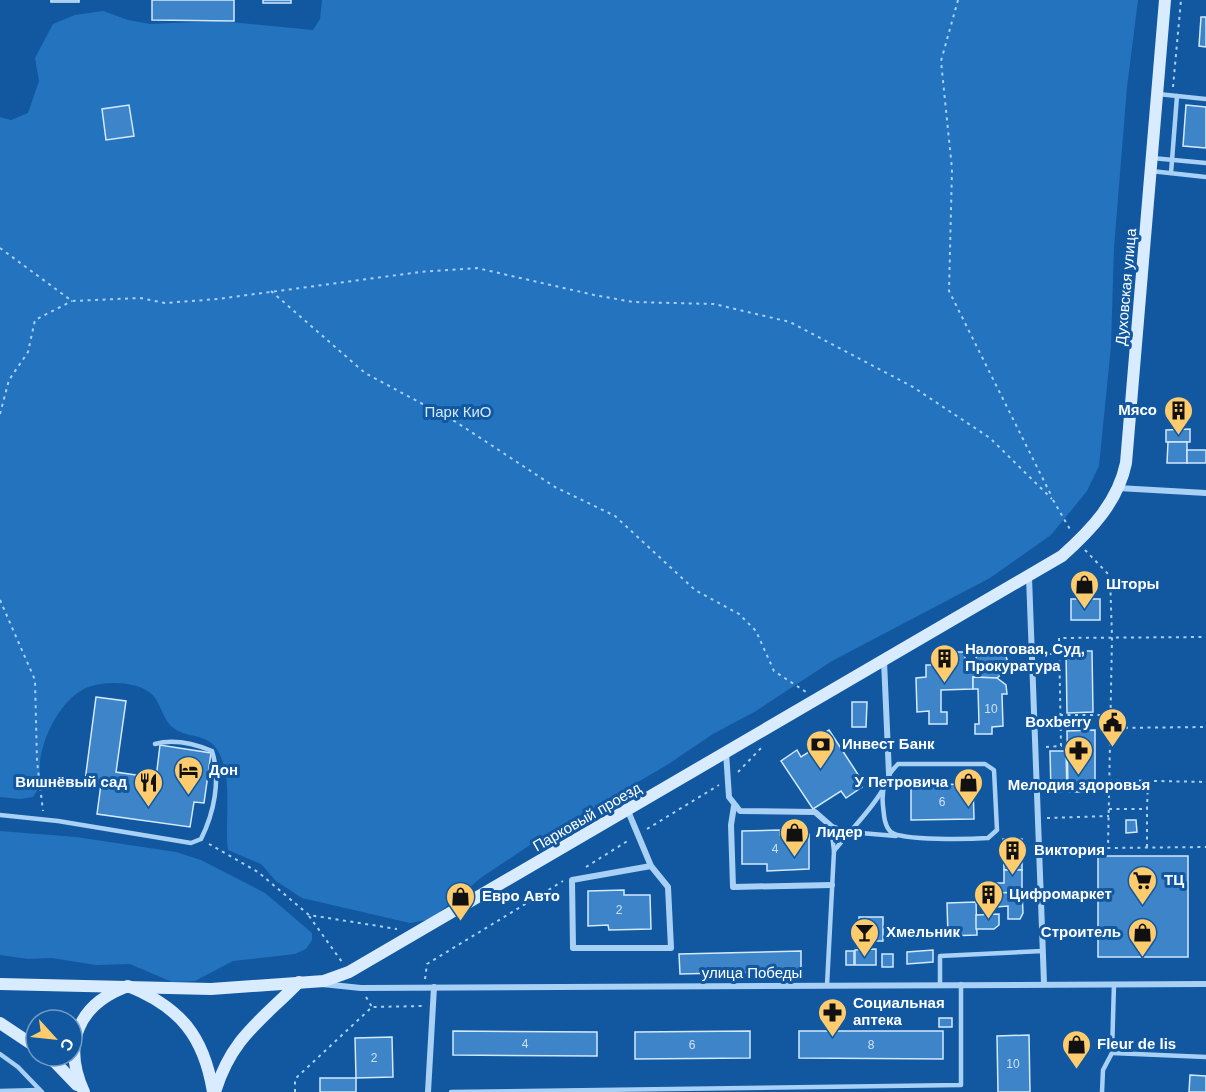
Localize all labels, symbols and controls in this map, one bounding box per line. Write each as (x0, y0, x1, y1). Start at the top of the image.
street label: Духовская улица (1112, 227, 1139, 346)
building icon: Мясо (1162, 394, 1194, 436)
place label: Мясо (1118, 401, 1157, 418)
park label: Парк КиО (425, 403, 491, 420)
shop icon: Шторы (1069, 568, 1101, 610)
place label: Шторы (1106, 575, 1159, 592)
place label: Налоговая, Суд, Прокуратура (965, 640, 1085, 674)
building icon: Налоговая, Суд, Прокуратура (928, 642, 960, 684)
house number: 10 (984, 702, 998, 716)
public building icon: Boxberry (1096, 706, 1128, 748)
place label: Boxberry (1025, 713, 1092, 730)
bank icon: Инвест Банк (805, 728, 837, 770)
pharmacy icon: Мелодия здоровья (1063, 734, 1095, 776)
place label: Инвест Банк (842, 735, 935, 752)
hotel icon: Дон (172, 754, 204, 796)
place label: Дон (209, 761, 238, 778)
restaurant icon: Вишнёвый сад (132, 766, 164, 808)
shop icon: У Петровича (953, 766, 985, 808)
place label: Вишнёвый сад (15, 773, 127, 790)
place label: У Петровича (854, 773, 949, 790)
place label: Мелодия здоровья (1008, 776, 1150, 793)
street label: Парковый проезд (530, 779, 644, 854)
house number: 6 (939, 795, 946, 809)
shop icon: Лидер (779, 816, 811, 858)
place label: Лидер (816, 823, 863, 840)
building icon: Виктория (997, 834, 1029, 876)
place label: Виктория (1034, 841, 1105, 858)
house number: 4 (772, 842, 779, 856)
supermarket icon: ТЦ (1127, 864, 1159, 906)
place label: ТЦ (1164, 871, 1184, 888)
building icon: Цифромаркет (972, 878, 1004, 920)
shop icon: Евро Авто (445, 880, 477, 922)
place label: Цифромаркет (1009, 885, 1112, 902)
place label: Евро Авто (482, 887, 560, 904)
house number: 2 (616, 903, 623, 917)
bar icon: Хмельник (849, 916, 881, 958)
shop icon: Строитель (1126, 916, 1158, 958)
place label: Хмельник (886, 923, 960, 940)
place label: Строитель (1041, 923, 1121, 940)
street label: улица Победы (702, 964, 802, 981)
place label: Социальная аптека (853, 994, 945, 1028)
pharmacy icon: Социальная аптека (816, 996, 848, 1038)
north arrow (24, 1008, 84, 1068)
shop icon: Fleur de lis (1060, 1028, 1092, 1070)
place label: Fleur de lis (1097, 1035, 1176, 1052)
text: С (57, 1036, 77, 1054)
house number: 4 (522, 1037, 529, 1051)
house number: 6 (689, 1038, 696, 1052)
house number: 8 (868, 1038, 875, 1052)
house number: 2 (371, 1051, 378, 1065)
house number: 10 (1006, 1057, 1020, 1071)

